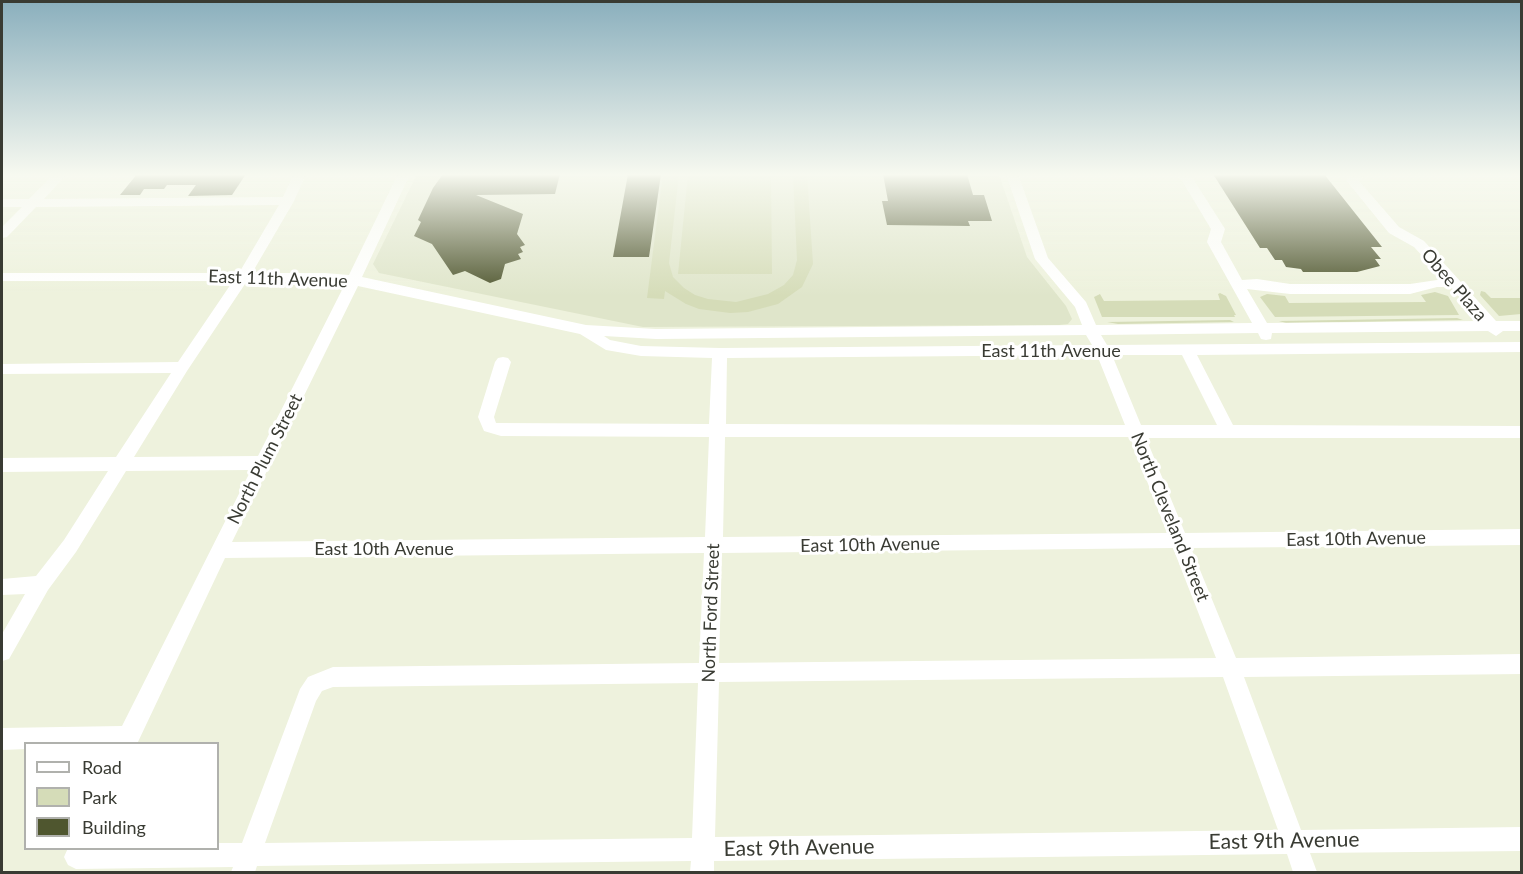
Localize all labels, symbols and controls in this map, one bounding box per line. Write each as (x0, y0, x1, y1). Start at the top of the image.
street label: Obee Plaza (1417, 244, 1491, 326)
street label: East 11th Avenue (208, 266, 348, 292)
street label: East 11th Avenue (981, 340, 1121, 362)
street label: North Plum Street (223, 390, 307, 528)
street label: North Cleveland Street (1126, 429, 1214, 605)
street label: East 10th Avenue (1286, 527, 1426, 551)
street label: East 10th Avenue (800, 533, 940, 557)
street label: East 10th Avenue (314, 538, 454, 560)
street label: North Ford Street (698, 543, 724, 683)
legend (24, 742, 219, 850)
text: Road (82, 756, 122, 778)
text: Park (82, 786, 117, 808)
text: Building (82, 816, 146, 838)
street label: East 9th Avenue (1208, 827, 1360, 855)
street label: East 9th Avenue (723, 834, 875, 862)

